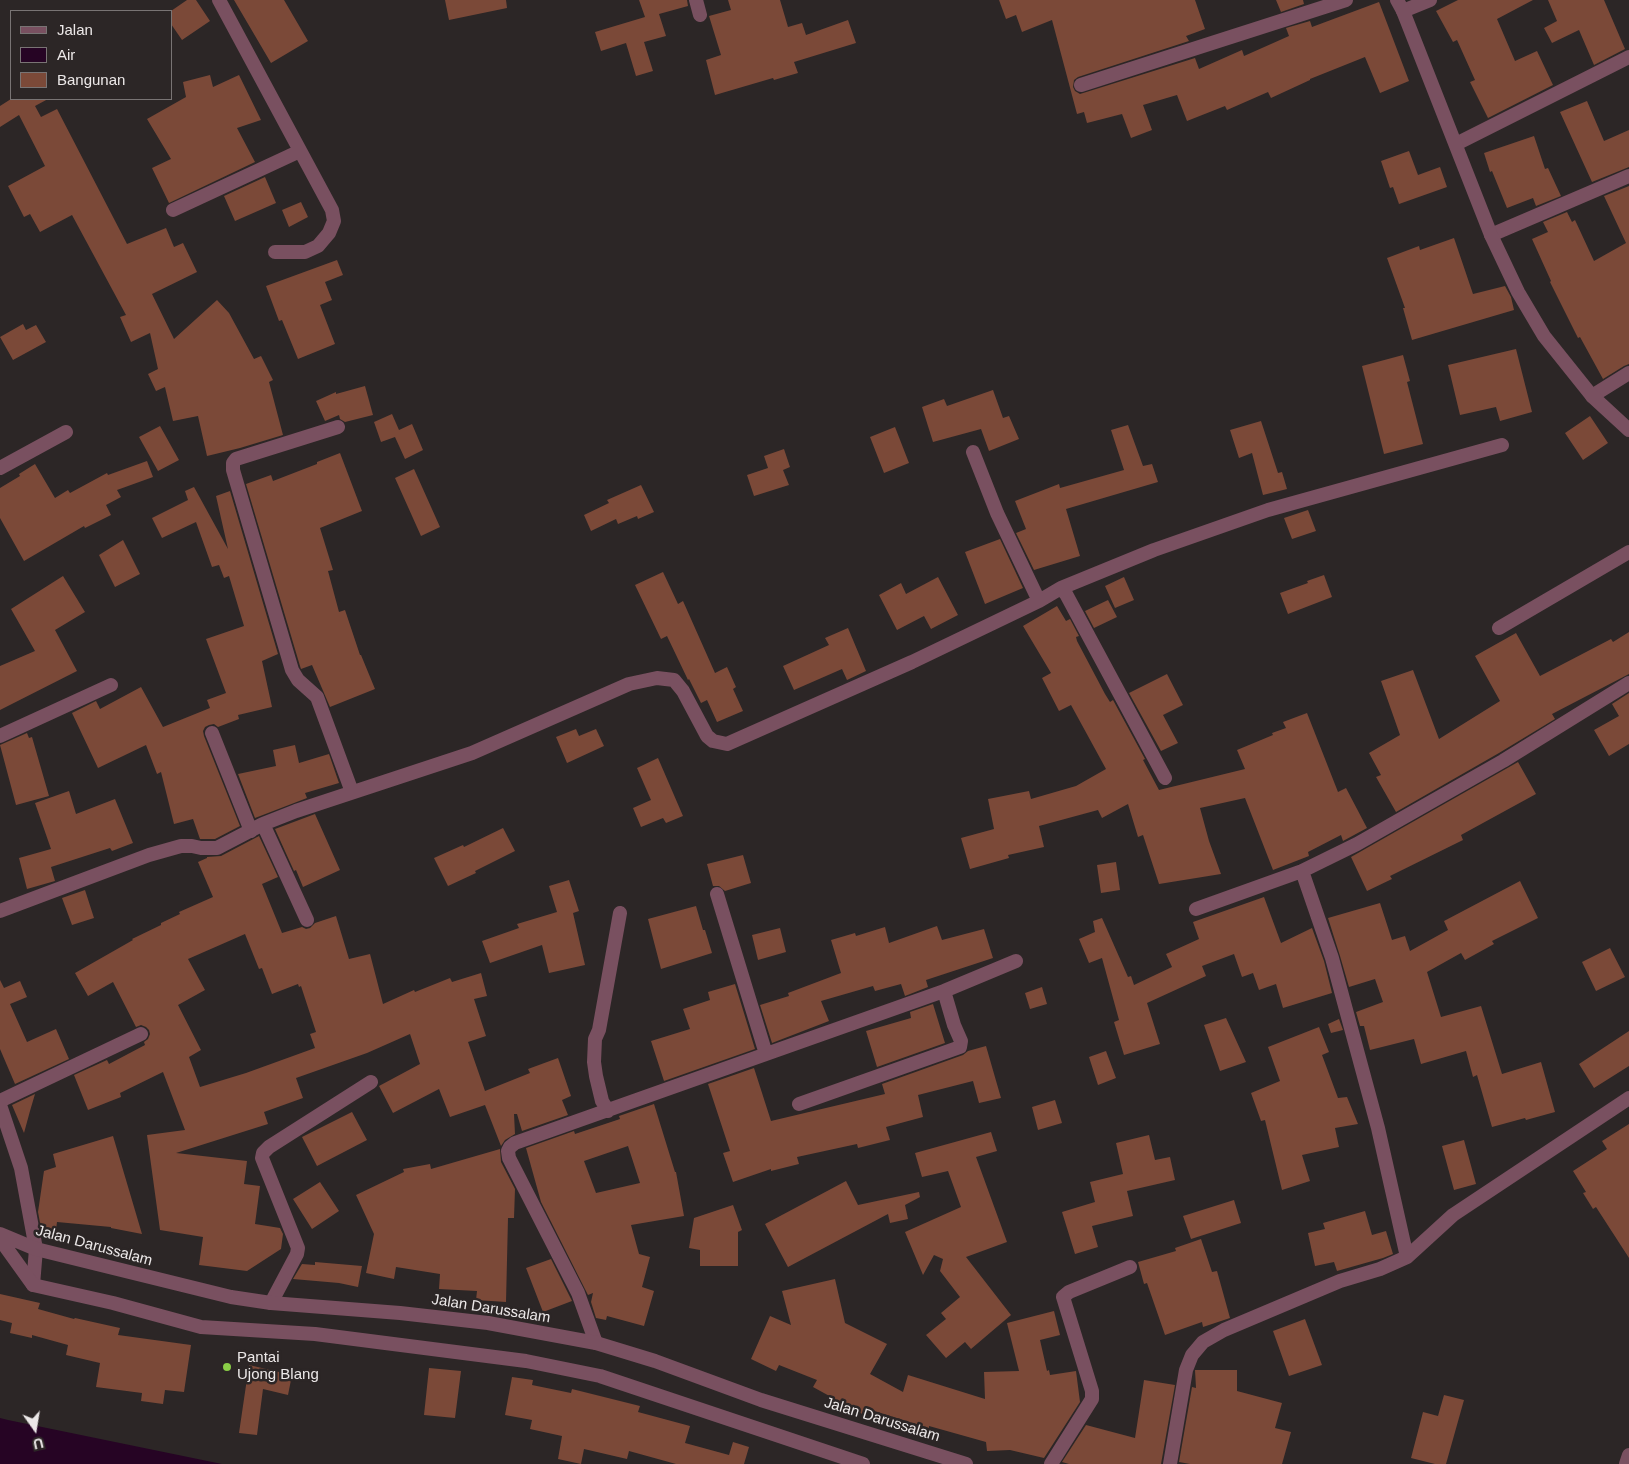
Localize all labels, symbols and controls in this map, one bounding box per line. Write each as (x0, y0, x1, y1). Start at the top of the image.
legend (10, 10, 172, 100)
text: Jalan (57, 21, 93, 38)
text: Air (57, 46, 75, 63)
text: Bangunan (57, 71, 125, 88)
street label: Jalan Darussalam (34, 1222, 154, 1270)
street label: Jalan Darussalam (430, 1291, 552, 1327)
place label: Pantai Ujong Blang (237, 1349, 319, 1384)
marker: Pantai Ujong Blang (221, 1361, 233, 1373)
street label: Jalan Darussalam (822, 1394, 942, 1446)
north arrow (10, 1404, 60, 1454)
text: U (32, 1435, 45, 1453)

